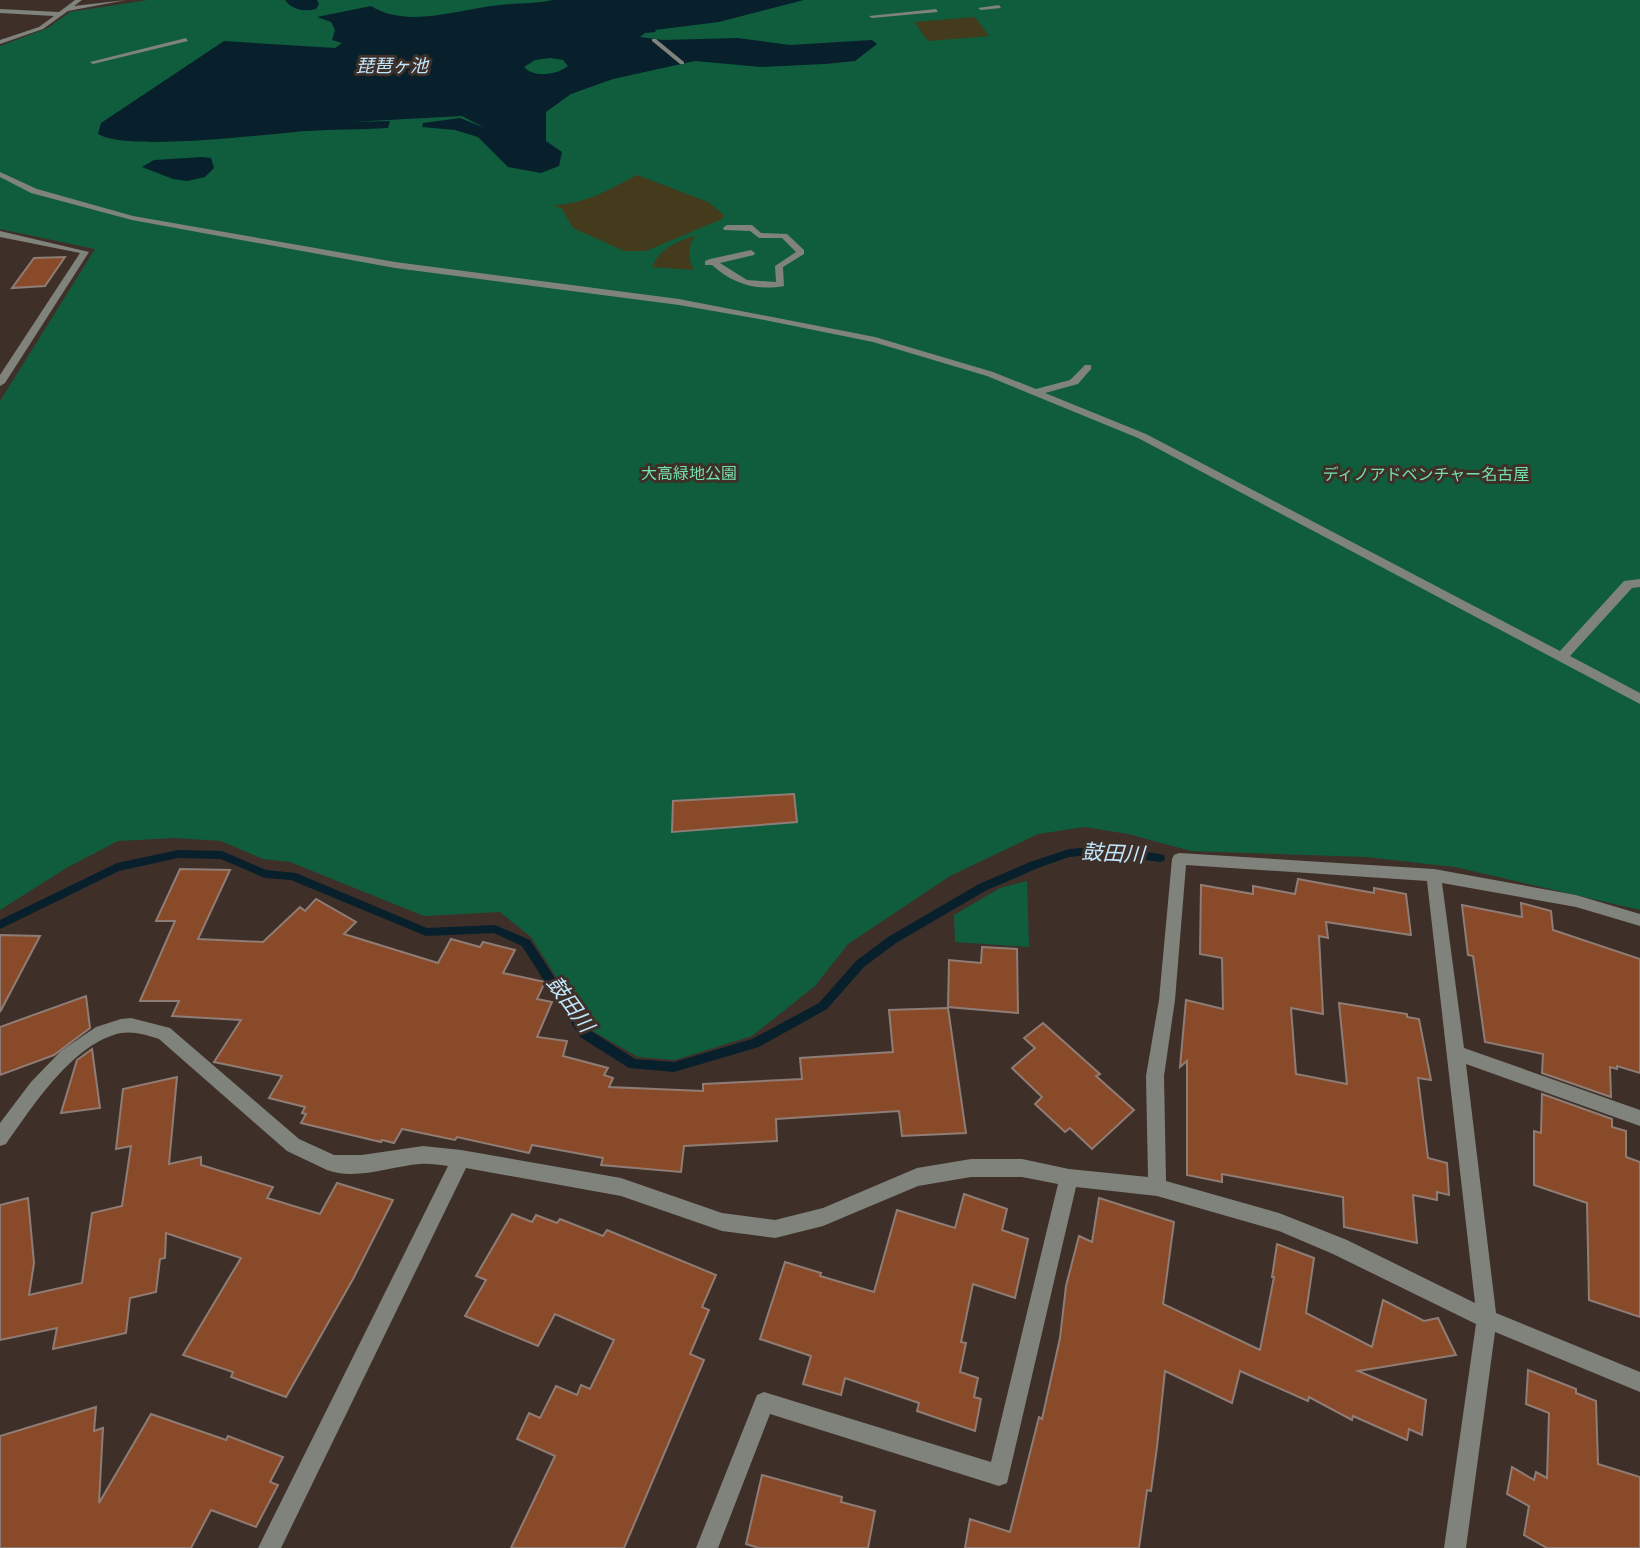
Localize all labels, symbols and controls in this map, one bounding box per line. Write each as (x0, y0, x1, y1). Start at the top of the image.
water label: 琵琶ヶ池 (356, 56, 430, 79)
park label: 大高緑地公園 (641, 465, 737, 485)
park label: ディノアドベンチャー名古屋 (1323, 466, 1529, 486)
water label: 鼓田川 (1081, 840, 1147, 870)
water label: 鼓田川 (540, 972, 600, 1040)

